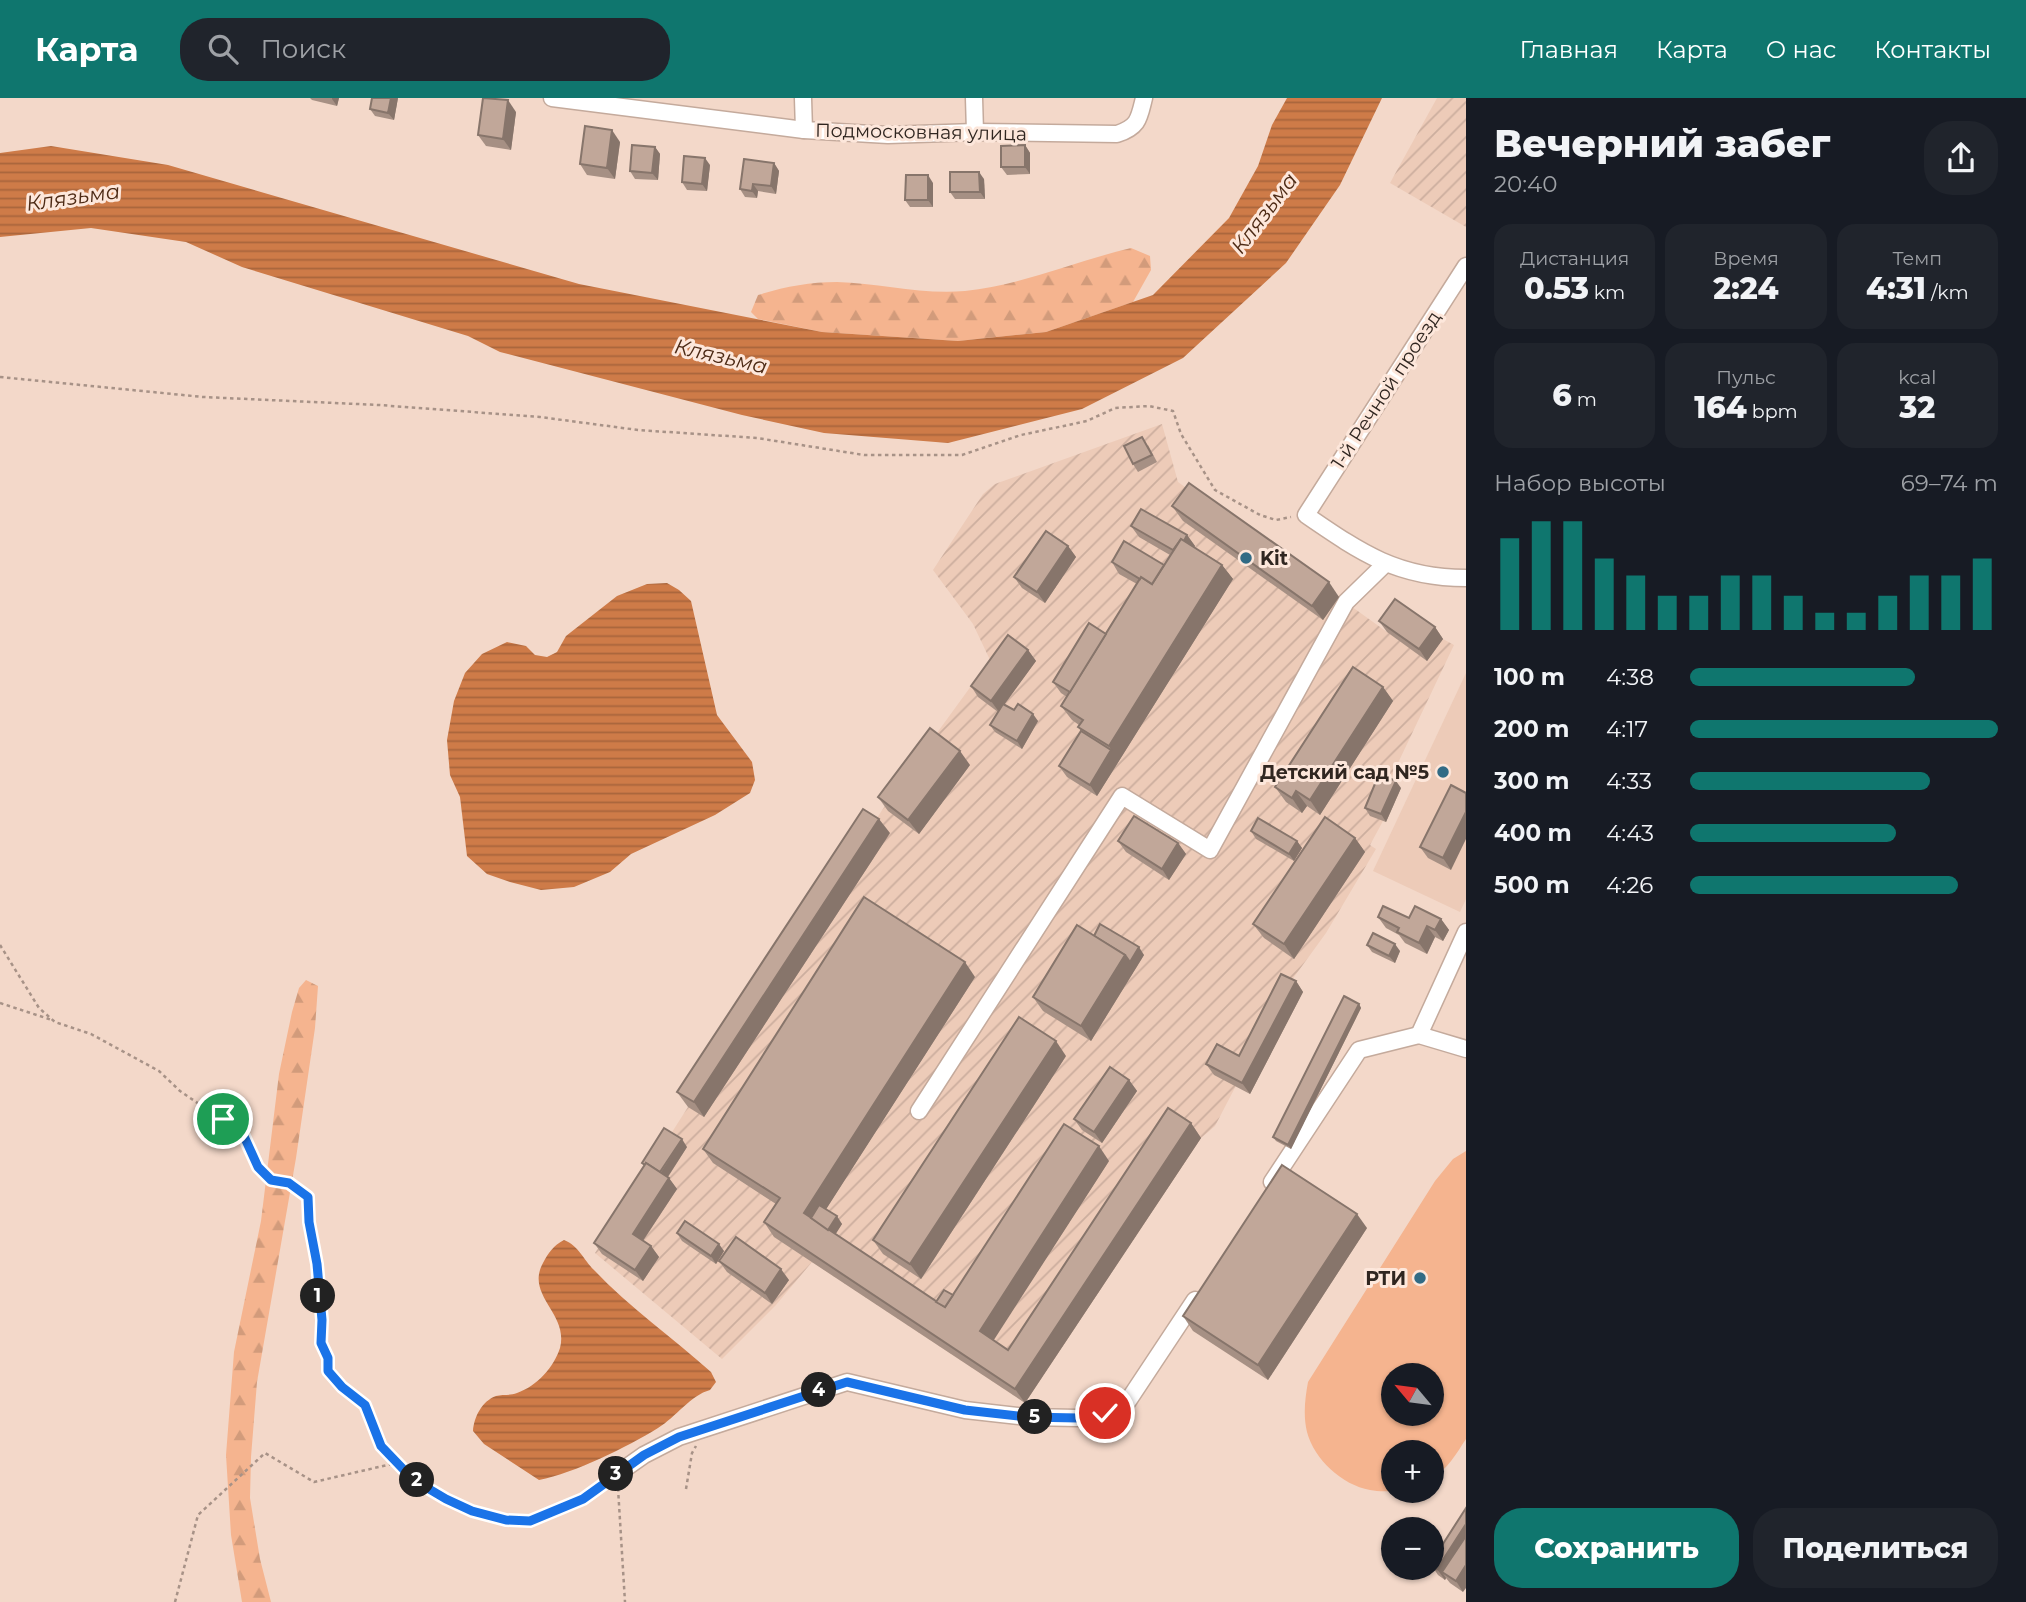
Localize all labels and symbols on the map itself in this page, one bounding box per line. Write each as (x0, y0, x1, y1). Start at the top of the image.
street label: Подмосковная улица (815, 119, 1027, 145)
water label: Клязьма (1226, 168, 1302, 258)
water label: Клязьма (25, 178, 121, 216)
street label: 1-й Речной проезд (1326, 307, 1446, 473)
water label: Клязьма (672, 333, 770, 379)
place label: Kit (1260, 547, 1288, 570)
marker: Kit (1238, 550, 1254, 566)
place label: Детский сад №5 (1260, 761, 1429, 784)
marker: Детский сад №5 (1435, 764, 1451, 780)
pin (193, 1089, 253, 1149)
place label: РТИ (1365, 1267, 1406, 1290)
marker: РТИ (1412, 1270, 1428, 1286)
pin: 1 (300, 1278, 336, 1314)
north arrow (1381, 1363, 1444, 1426)
pin: 4 (802, 1372, 836, 1408)
pin (1075, 1383, 1135, 1443)
pin: 5 (1018, 1400, 1052, 1434)
pin: 3 (598, 1456, 634, 1492)
pin: 2 (400, 1462, 434, 1498)

